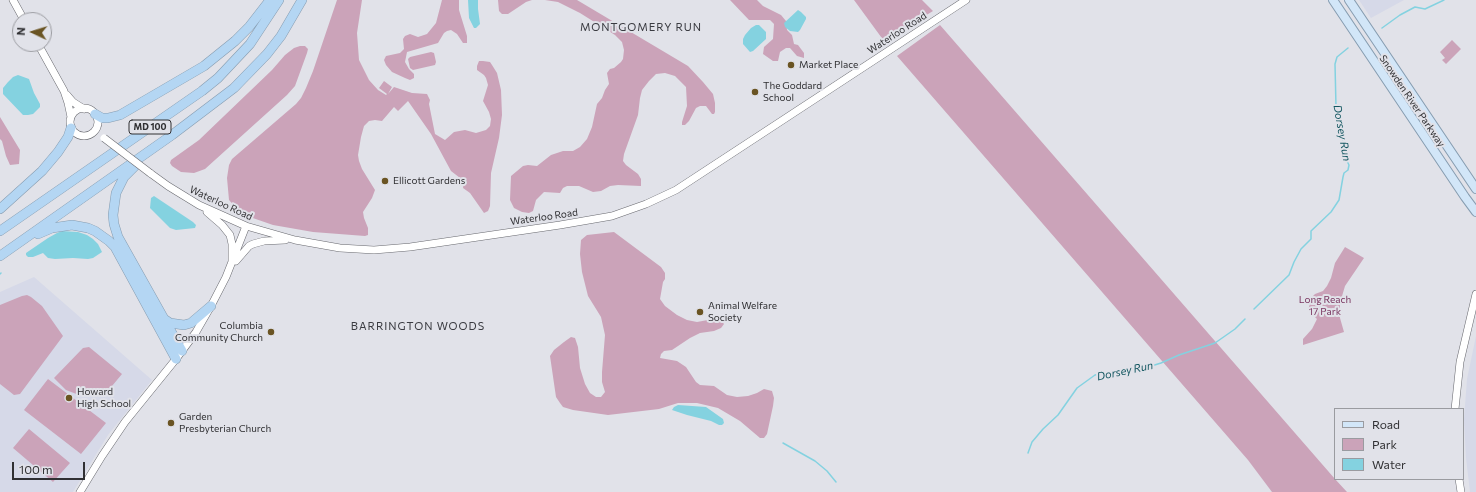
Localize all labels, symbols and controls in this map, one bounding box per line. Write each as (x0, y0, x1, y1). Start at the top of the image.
street label: Waterloo Road (865, 9, 929, 57)
north arrow (12, 12, 52, 52)
district label: MONTGOMERY RUN (580, 20, 702, 34)
text: N (14, 27, 27, 36)
street label: Snowden River Parkway (1377, 53, 1447, 149)
place label: Market Place (799, 59, 858, 71)
marker: Market Place (786, 60, 796, 70)
place label: The Goddard School (763, 80, 822, 104)
marker: The Goddard School (750, 87, 760, 97)
water label: Dorsey Run (1331, 104, 1353, 162)
road number: MD 100 (129, 120, 171, 134)
place label: Ellicott Gardens (393, 175, 465, 187)
marker: Ellicott Gardens (380, 176, 390, 186)
street label: Waterloo Road (188, 183, 254, 223)
street label: Waterloo Road (510, 206, 578, 228)
park label: Long Reach 17 Park (1299, 294, 1351, 318)
place label: Animal Welfare Society (708, 300, 777, 324)
marker: Animal Welfare Society (695, 307, 705, 317)
district label: BARRINGTON WOODS (351, 319, 485, 333)
place label: Columbia Community Church (175, 320, 263, 344)
marker: Columbia Community Church (266, 327, 276, 337)
water label: Dorsey Run (1096, 359, 1154, 383)
place label: Howard High School (77, 386, 131, 410)
marker: Howard High School (64, 393, 74, 403)
legend (1334, 408, 1464, 480)
place label: Garden Presbyterian Church (179, 411, 271, 434)
text: Road (1372, 417, 1400, 431)
marker: Garden Presbyterian Church (166, 418, 176, 428)
text: Park (1372, 437, 1397, 451)
scale bar (14, 454, 87, 480)
text: Water (1372, 457, 1406, 471)
text: 100 m (19, 462, 53, 476)

